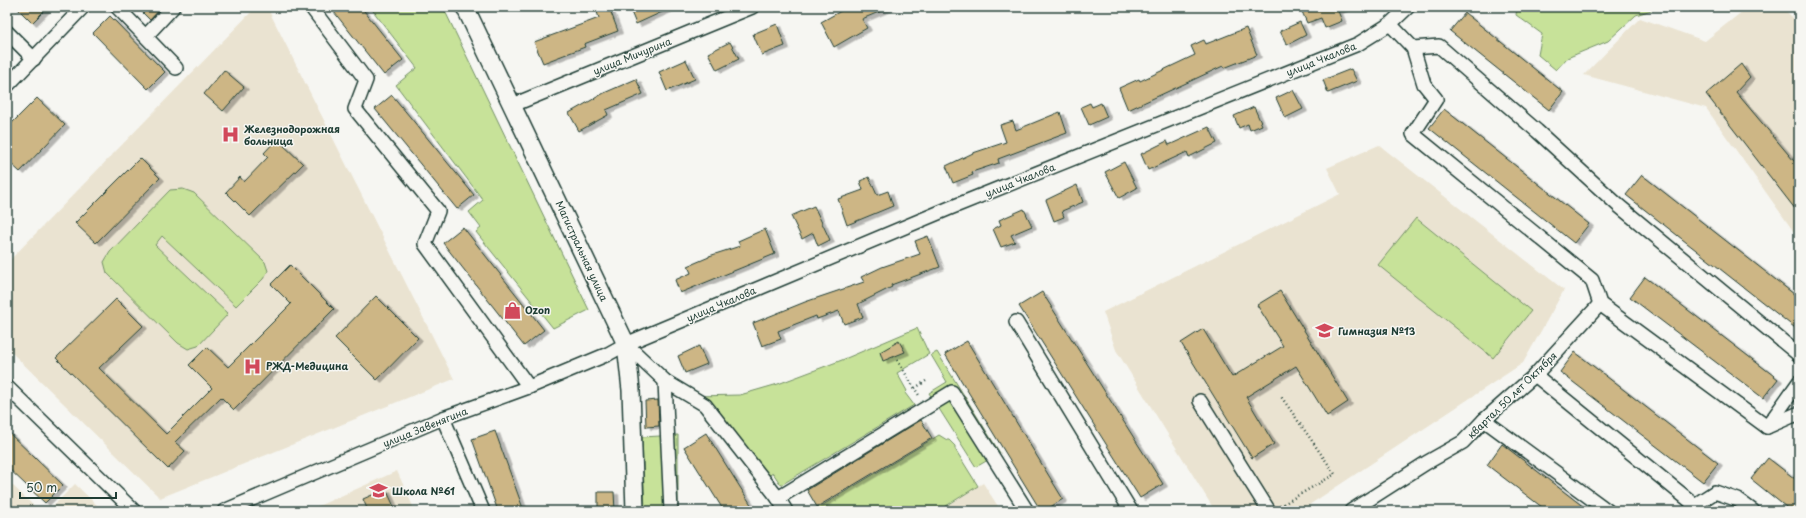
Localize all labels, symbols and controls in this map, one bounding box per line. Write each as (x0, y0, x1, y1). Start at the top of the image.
street label: улица Мичурина (590, 33, 674, 78)
street label: улица Чкалова (1284, 37, 1359, 79)
place label: Железнодорожная больница (244, 121, 340, 148)
hospital icon: Железнодорожная больница (221, 125, 241, 145)
street label: улица Чкалова (983, 158, 1058, 200)
street label: Магистральная улица (553, 198, 613, 304)
street label: улица Чкалова (684, 282, 759, 325)
shop icon: Ozon (502, 300, 522, 320)
place label: Ozon (525, 302, 550, 317)
school or university icon: Гимназия №13 (1315, 321, 1335, 341)
place label: Гимназия №13 (1338, 323, 1416, 338)
street label: квартал 50 лет Октября (1463, 348, 1560, 442)
hospital icon: РЖД-Медицина (243, 356, 263, 376)
place label: РЖД-Медицина (266, 358, 349, 373)
street label: улица Завенягина (380, 402, 470, 450)
scale bar (20, 474, 116, 500)
text: 50 m (26, 478, 57, 496)
school or university icon: Школа №61 (369, 481, 389, 501)
place label: Школа №61 (392, 483, 455, 498)

